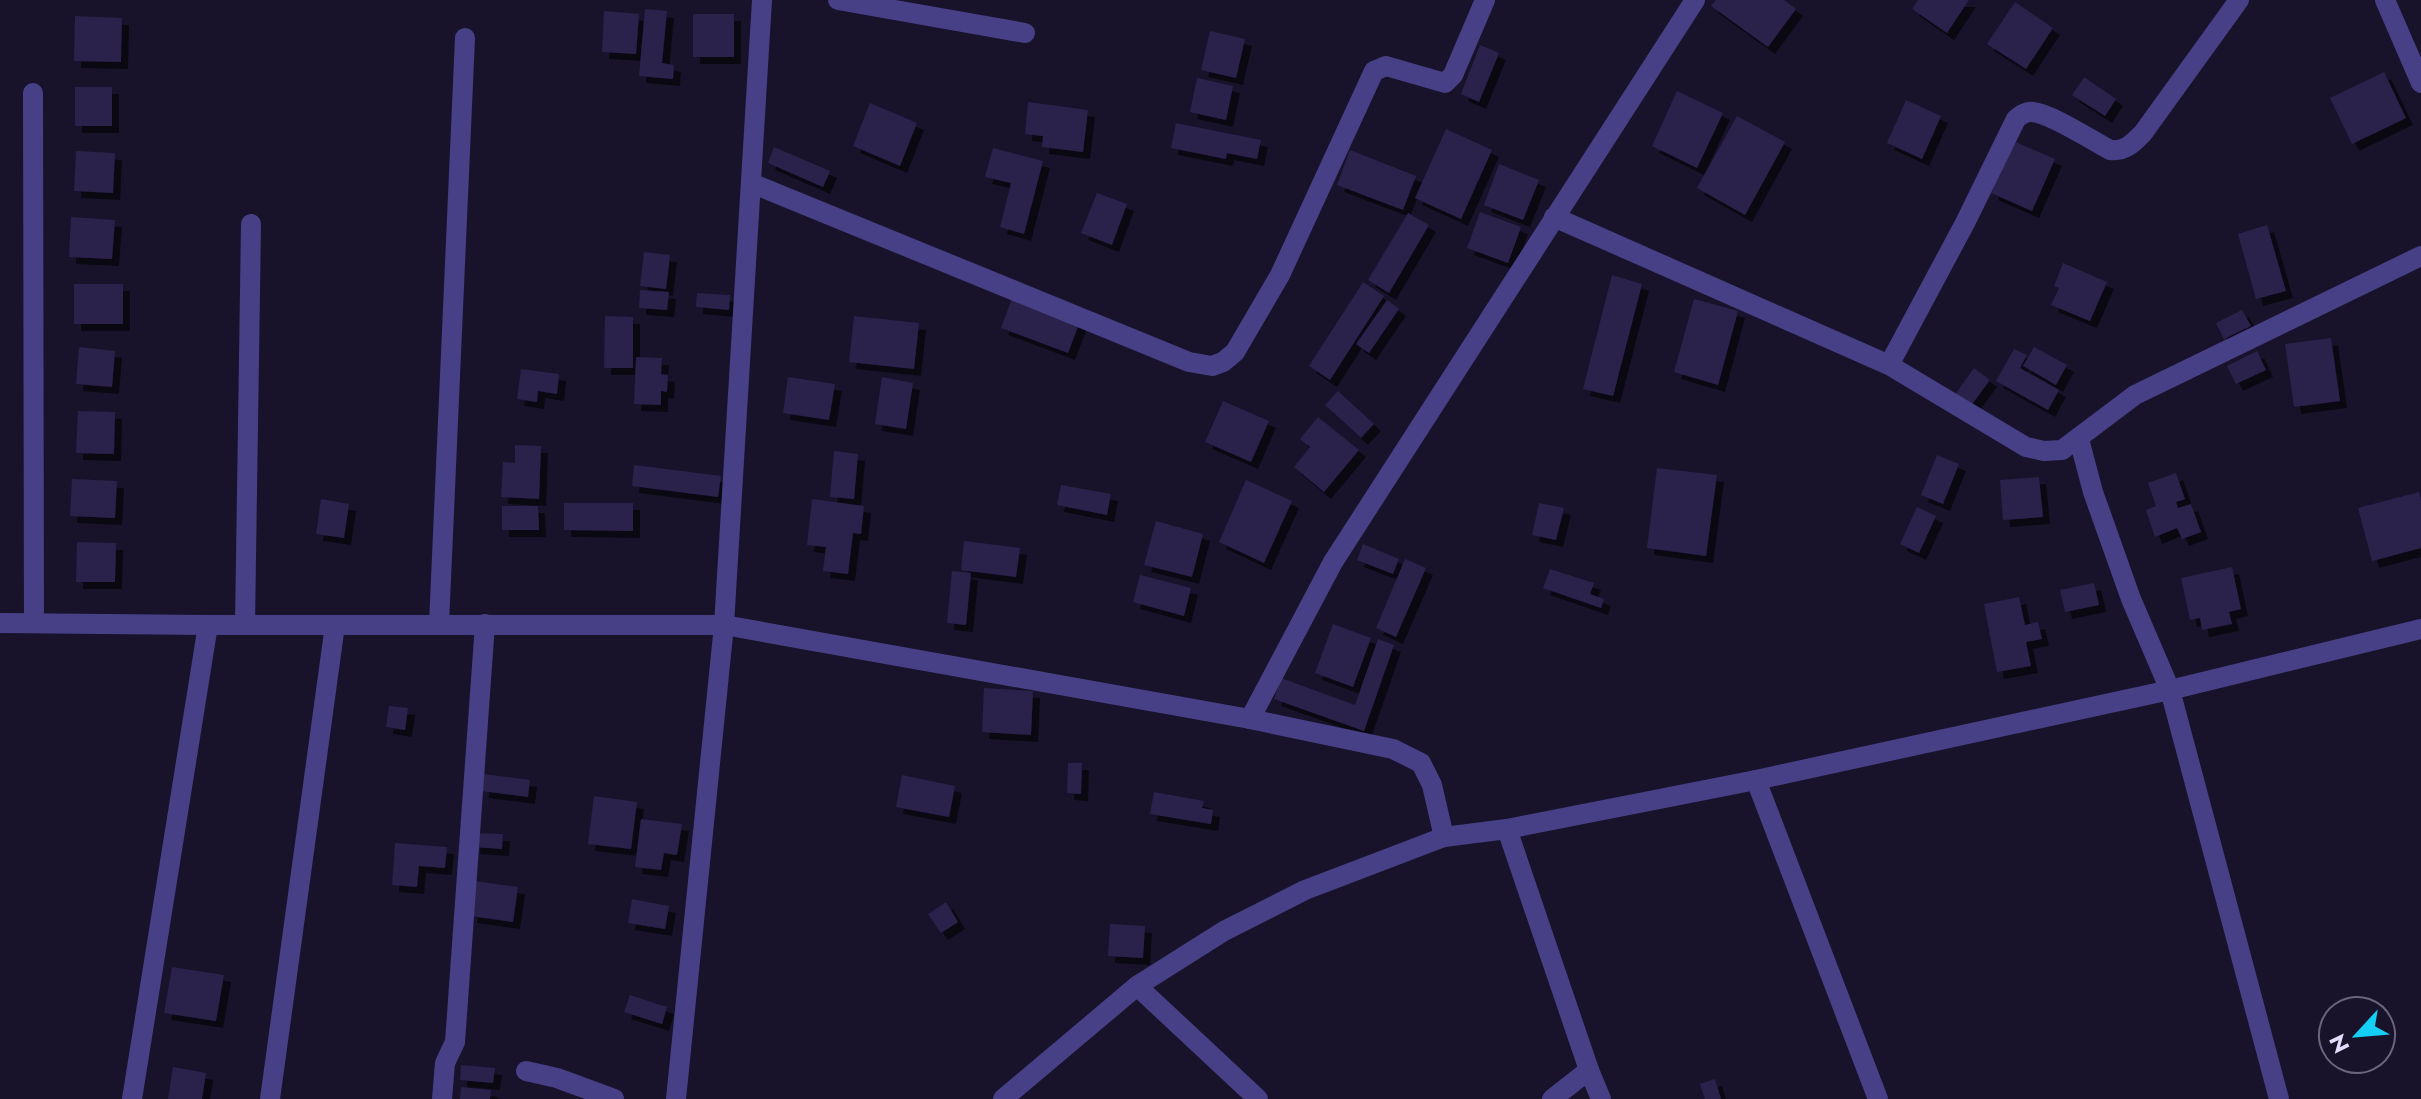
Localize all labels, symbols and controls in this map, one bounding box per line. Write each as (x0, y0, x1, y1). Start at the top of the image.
north arrow (2317, 995, 2397, 1075)
text: N (2321, 1029, 2357, 1059)

